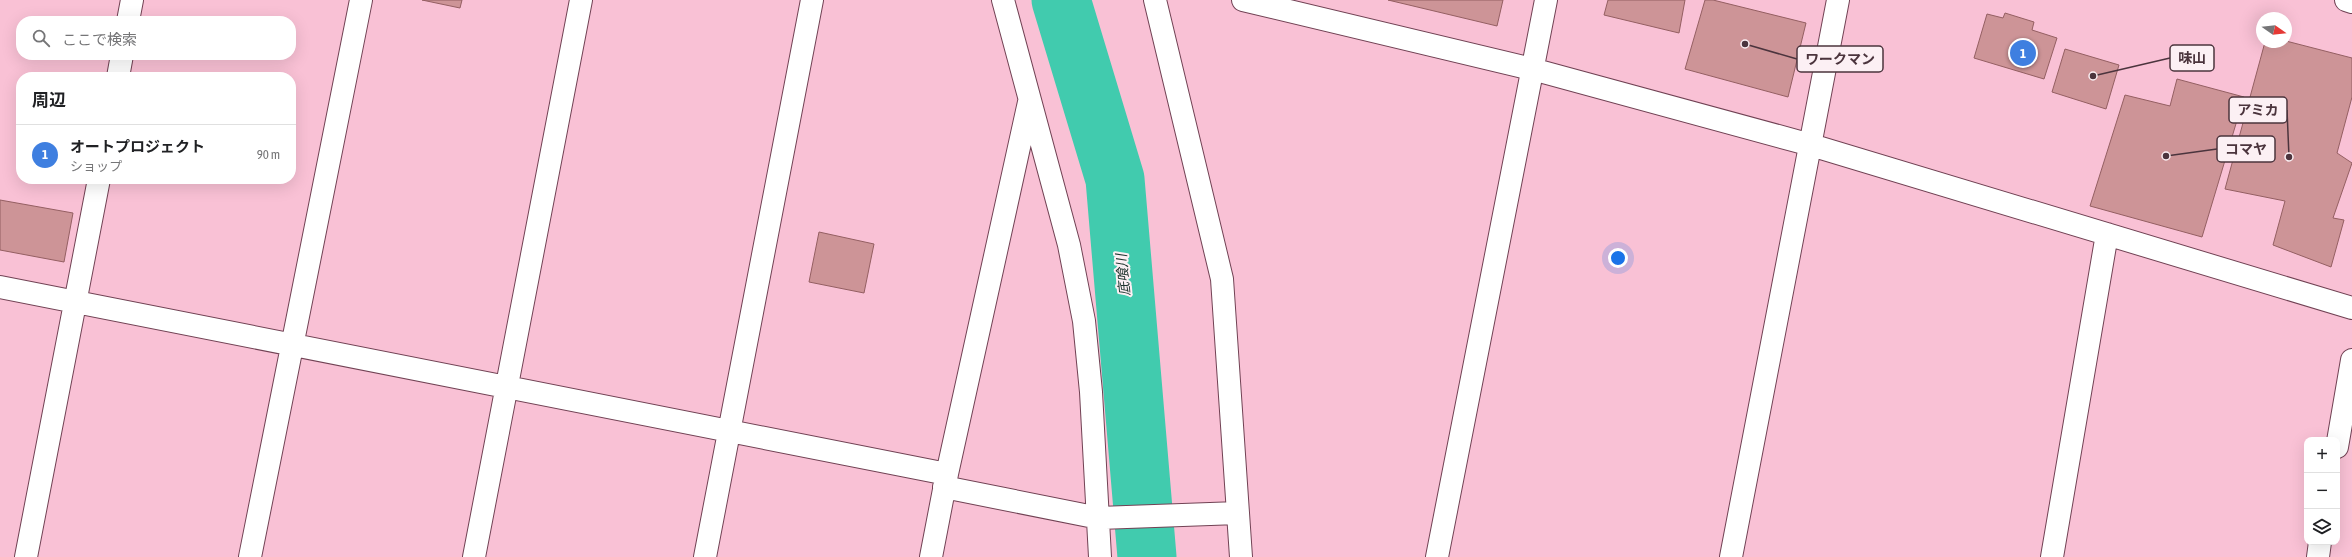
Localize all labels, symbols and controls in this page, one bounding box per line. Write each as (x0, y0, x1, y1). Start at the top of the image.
north arrow (2256, 12, 2292, 48)
search box (16, 16, 296, 60)
icon: search (30, 27, 52, 49)
text: ここで検索 (62, 31, 137, 48)
pin: 1 (2010, 38, 2036, 68)
callout: 味山 (2170, 45, 2214, 71)
callout: ワークマン (1797, 46, 1883, 72)
text: 味山 (2178, 50, 2206, 66)
text: ワークマン (1805, 51, 1875, 67)
text: 周辺 (32, 90, 66, 110)
callout: アミカ (2229, 97, 2287, 123)
text: アミカ (2237, 102, 2279, 118)
callout: コマヤ (2217, 136, 2275, 162)
text: オートプロジェクト (70, 138, 205, 155)
text: コマヤ (2225, 141, 2267, 157)
text: 1 (42, 147, 48, 162)
text: 90 m (257, 147, 280, 162)
text: ショップ (70, 159, 122, 174)
your location (1608, 248, 1628, 268)
water label: 底喰川 (1113, 251, 1133, 297)
map controls (2304, 437, 2340, 545)
button: + (2304, 437, 2340, 473)
button: − (2304, 473, 2340, 509)
button: layers (2304, 509, 2340, 545)

